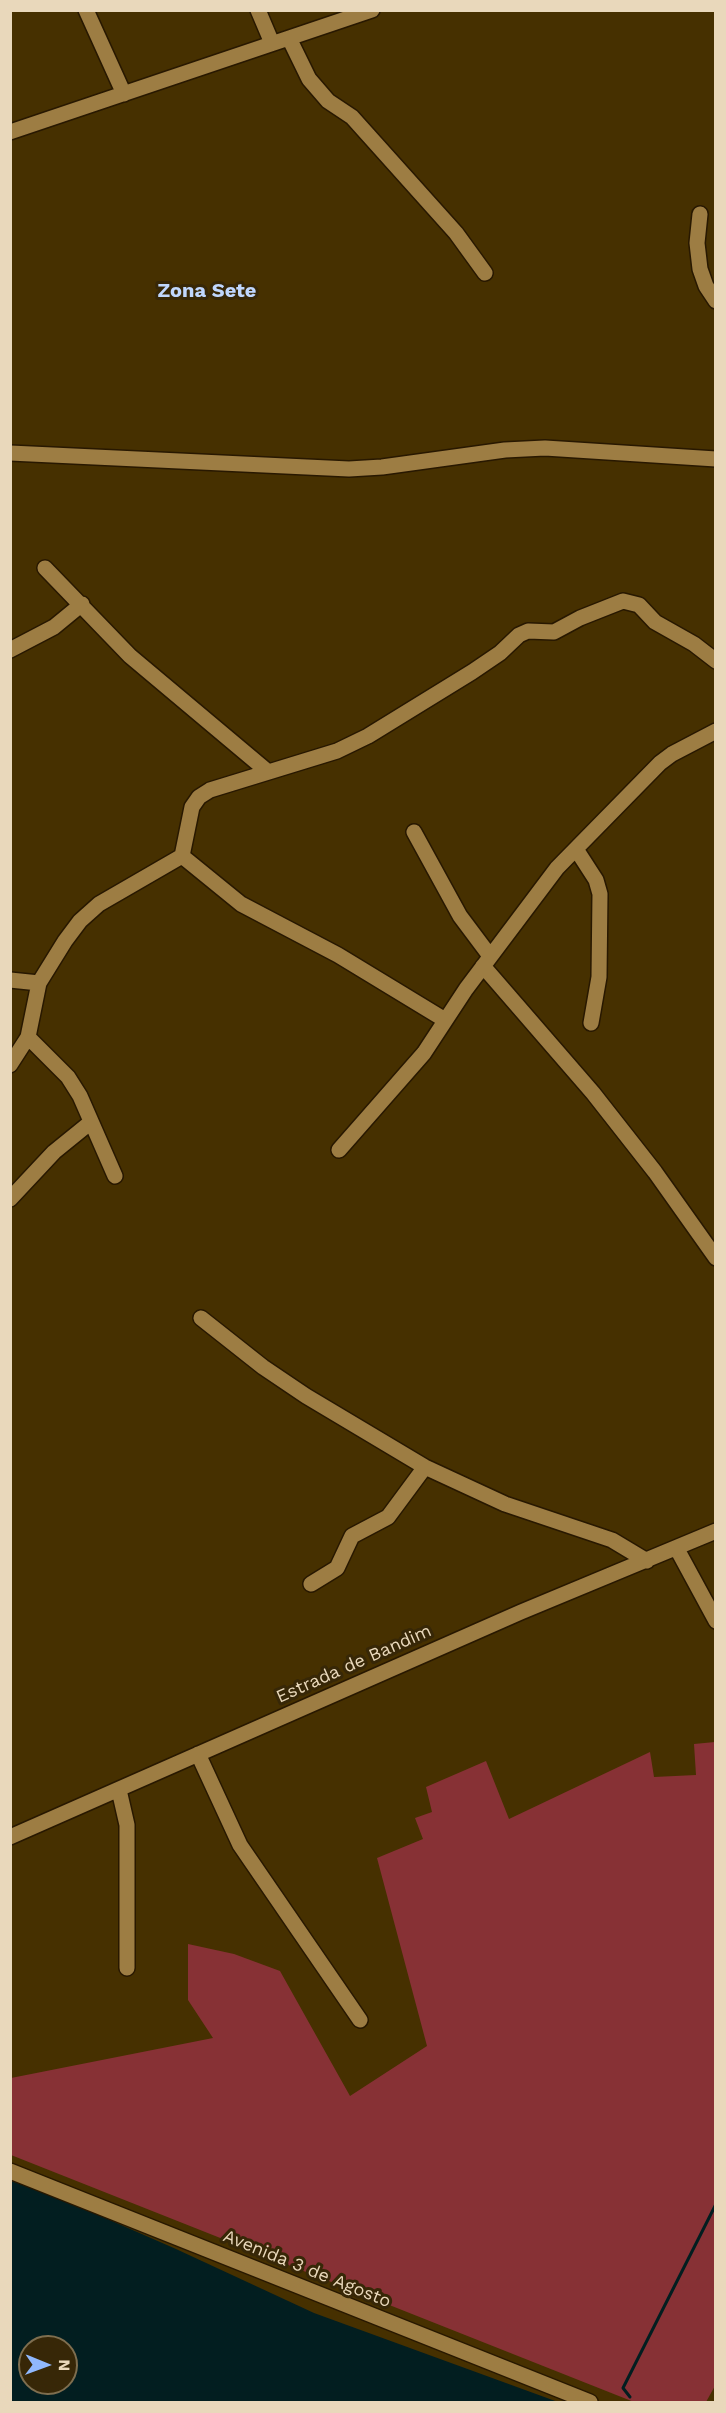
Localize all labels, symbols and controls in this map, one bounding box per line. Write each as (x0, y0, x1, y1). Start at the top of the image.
district label: Zona Sete (158, 279, 256, 303)
street label: Estrada de Bandim (273, 1620, 435, 1708)
street label: Avenida 3 de Agosto (220, 2225, 394, 2313)
north arrow (18, 2335, 78, 2395)
text: N (55, 2359, 74, 2371)

